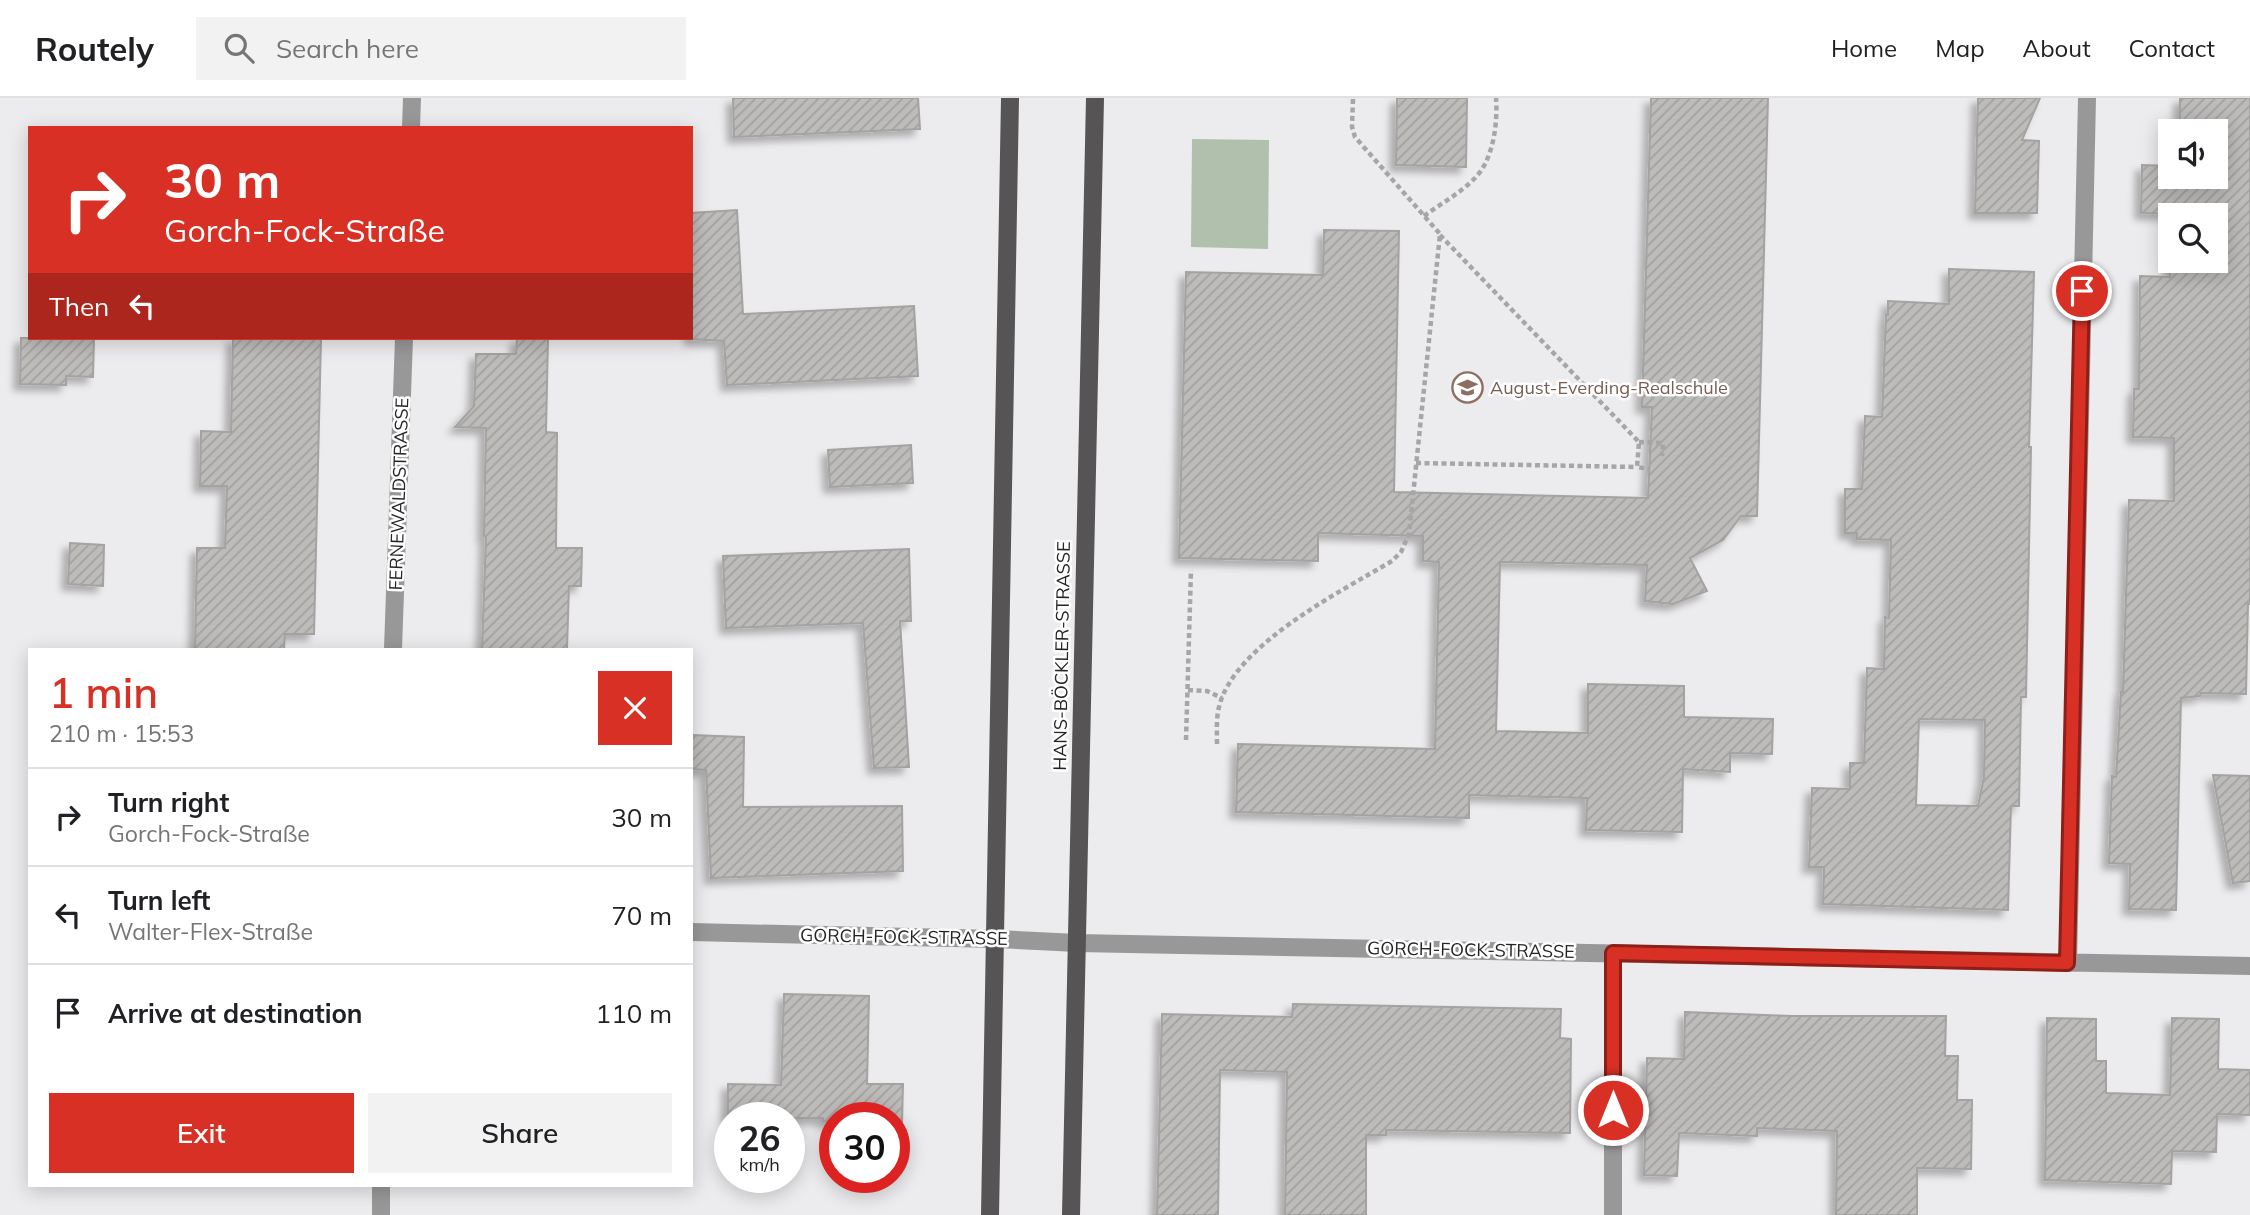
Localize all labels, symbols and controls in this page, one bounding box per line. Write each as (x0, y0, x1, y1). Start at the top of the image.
search box (196, 17, 686, 80)
text: Routely (35, 28, 154, 69)
icon: search (220, 29, 258, 67)
text: Search here (276, 32, 419, 65)
text: Home (1831, 33, 1897, 63)
text: Map (1935, 33, 1985, 63)
text: About (2023, 33, 2091, 63)
text: Contact (2129, 33, 2215, 63)
map controls (2158, 119, 2228, 273)
button: sound (2158, 119, 2228, 189)
text: 30 m (164, 149, 280, 210)
icon: right (49, 154, 140, 245)
button: search (2158, 203, 2228, 273)
text: Gorch-Fock-Straße (164, 210, 445, 250)
pin (2052, 261, 2112, 321)
icon: arrive (2063, 272, 2101, 310)
icon: left (123, 287, 161, 325)
text: Then (49, 290, 109, 323)
school or university icon: August-Everding-Realschule (1450, 371, 1484, 405)
place label: August-Everding-Realschule (1490, 376, 1728, 399)
street label: FERNEWALDSTRASSE (384, 397, 413, 591)
street label: HANS-BÖCKLER-STRASSE (1048, 541, 1075, 771)
text: 1 min (49, 666, 158, 719)
button: close (598, 671, 672, 745)
text: 210 m · 15:53 (49, 719, 194, 748)
text: Turn right (108, 786, 229, 819)
icon: right (49, 798, 87, 836)
text: 30 m (611, 801, 672, 834)
text: Gorch-Fock-Straße (108, 819, 310, 848)
text: Turn left (108, 884, 210, 917)
icon: left (49, 896, 87, 934)
text: 70 m (611, 899, 672, 932)
text: Walter-Flex-Straße (108, 917, 313, 946)
street label: GORCH-FOCK-STRASSE (800, 923, 1008, 950)
street label: GORCH-FOCK-STRASSE (1367, 936, 1575, 963)
icon: arrive (49, 994, 87, 1032)
text: Arrive at destination (108, 997, 363, 1030)
text: 110 m (596, 997, 672, 1030)
position arrow (1576, 1073, 1650, 1147)
button: Exit (49, 1093, 354, 1173)
button: Share (368, 1093, 672, 1173)
speed limit sign: 30 (819, 1102, 910, 1193)
text: 26 (738, 1116, 781, 1160)
text: km/h (739, 1153, 780, 1176)

